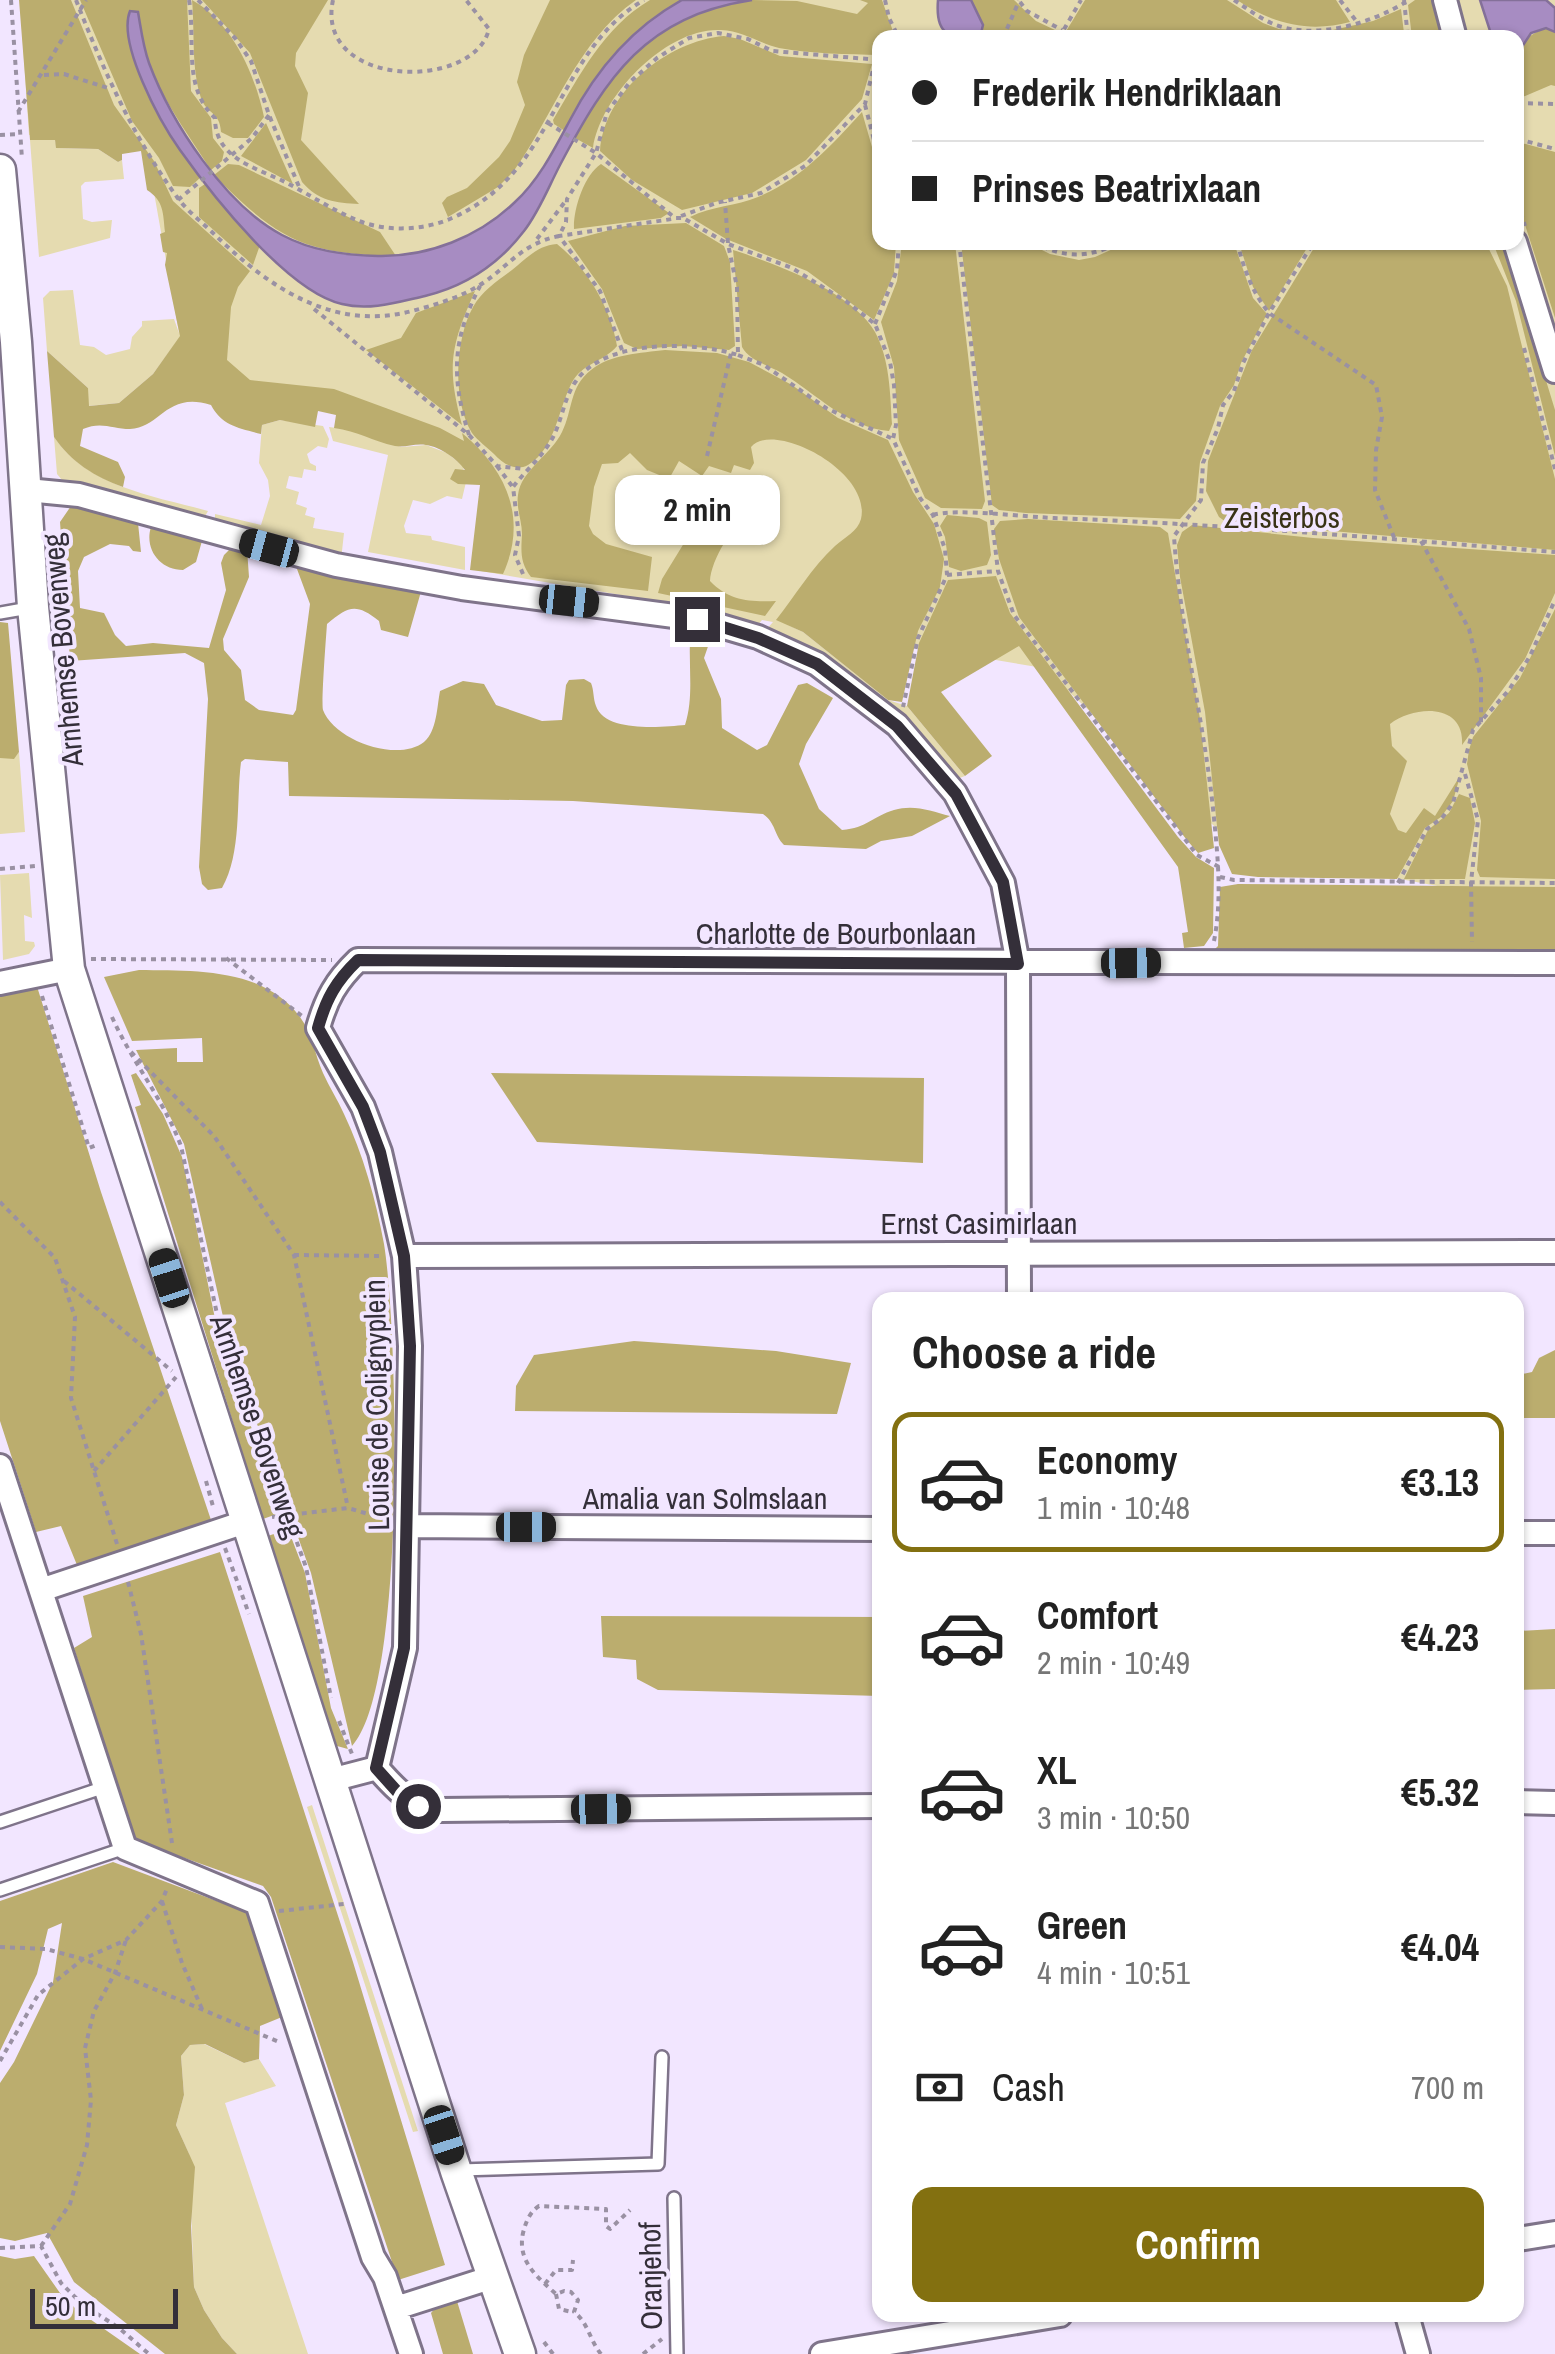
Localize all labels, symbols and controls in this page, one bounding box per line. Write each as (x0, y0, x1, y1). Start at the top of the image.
text: Frederik Hendriklaan (972, 67, 1282, 118)
text: Prinses Beatrixlaan (972, 163, 1261, 214)
callout: 2 min (614, 474, 780, 544)
text: 2 min (663, 488, 732, 531)
park label: Zeisterbos (1224, 497, 1340, 537)
car (236, 526, 302, 570)
street label: Arnhemse Bovenweg (32, 531, 92, 769)
car (538, 583, 600, 619)
route end (675, 597, 720, 642)
street label: Charlotte de Bourbonlaan (696, 913, 976, 953)
car (1101, 947, 1161, 979)
street label: Ernst Casimirlaan (881, 1203, 1077, 1243)
car (145, 1245, 193, 1311)
street label: Louise de Colignyplein (354, 1279, 398, 1531)
street label: Arnhemse Bovenweg (201, 1308, 315, 1543)
text: Choose a ride (912, 1321, 1156, 1382)
text: Economy (1037, 1435, 1177, 1486)
icon: car (917, 1437, 1007, 1527)
text: €3.13 (1401, 1457, 1479, 1508)
street label: Amalia van Solmslaan (582, 1478, 827, 1518)
text: 1 min · 10:48 (1037, 1486, 1190, 1529)
car (496, 1512, 556, 1542)
text: Comfort (1037, 1590, 1158, 1641)
icon: car (917, 1592, 1007, 1682)
text: €4.23 (1401, 1612, 1479, 1663)
text: 2 min · 10:49 (1037, 1641, 1190, 1684)
text: XL (1037, 1745, 1077, 1796)
icon: car (917, 1747, 1007, 1837)
text: €5.32 (1401, 1767, 1479, 1818)
route start (396, 1784, 441, 1829)
car (571, 1793, 631, 1825)
text: 3 min · 10:50 (1037, 1796, 1190, 1839)
text: Green (1037, 1900, 1127, 1951)
icon: car (917, 1902, 1007, 1992)
text: €4.04 (1401, 1922, 1479, 1973)
text: 4 min · 10:51 (1037, 1951, 1190, 1994)
icon: cash (912, 2060, 967, 2115)
text: Cash (992, 2062, 1065, 2113)
text: 700 m (1411, 2066, 1484, 2109)
car (420, 2102, 468, 2168)
button: Confirm (912, 2187, 1484, 2302)
street label: Oranjehof (629, 2221, 671, 2330)
scale bar (30, 2284, 178, 2328)
text: 50 m (45, 2287, 96, 2325)

